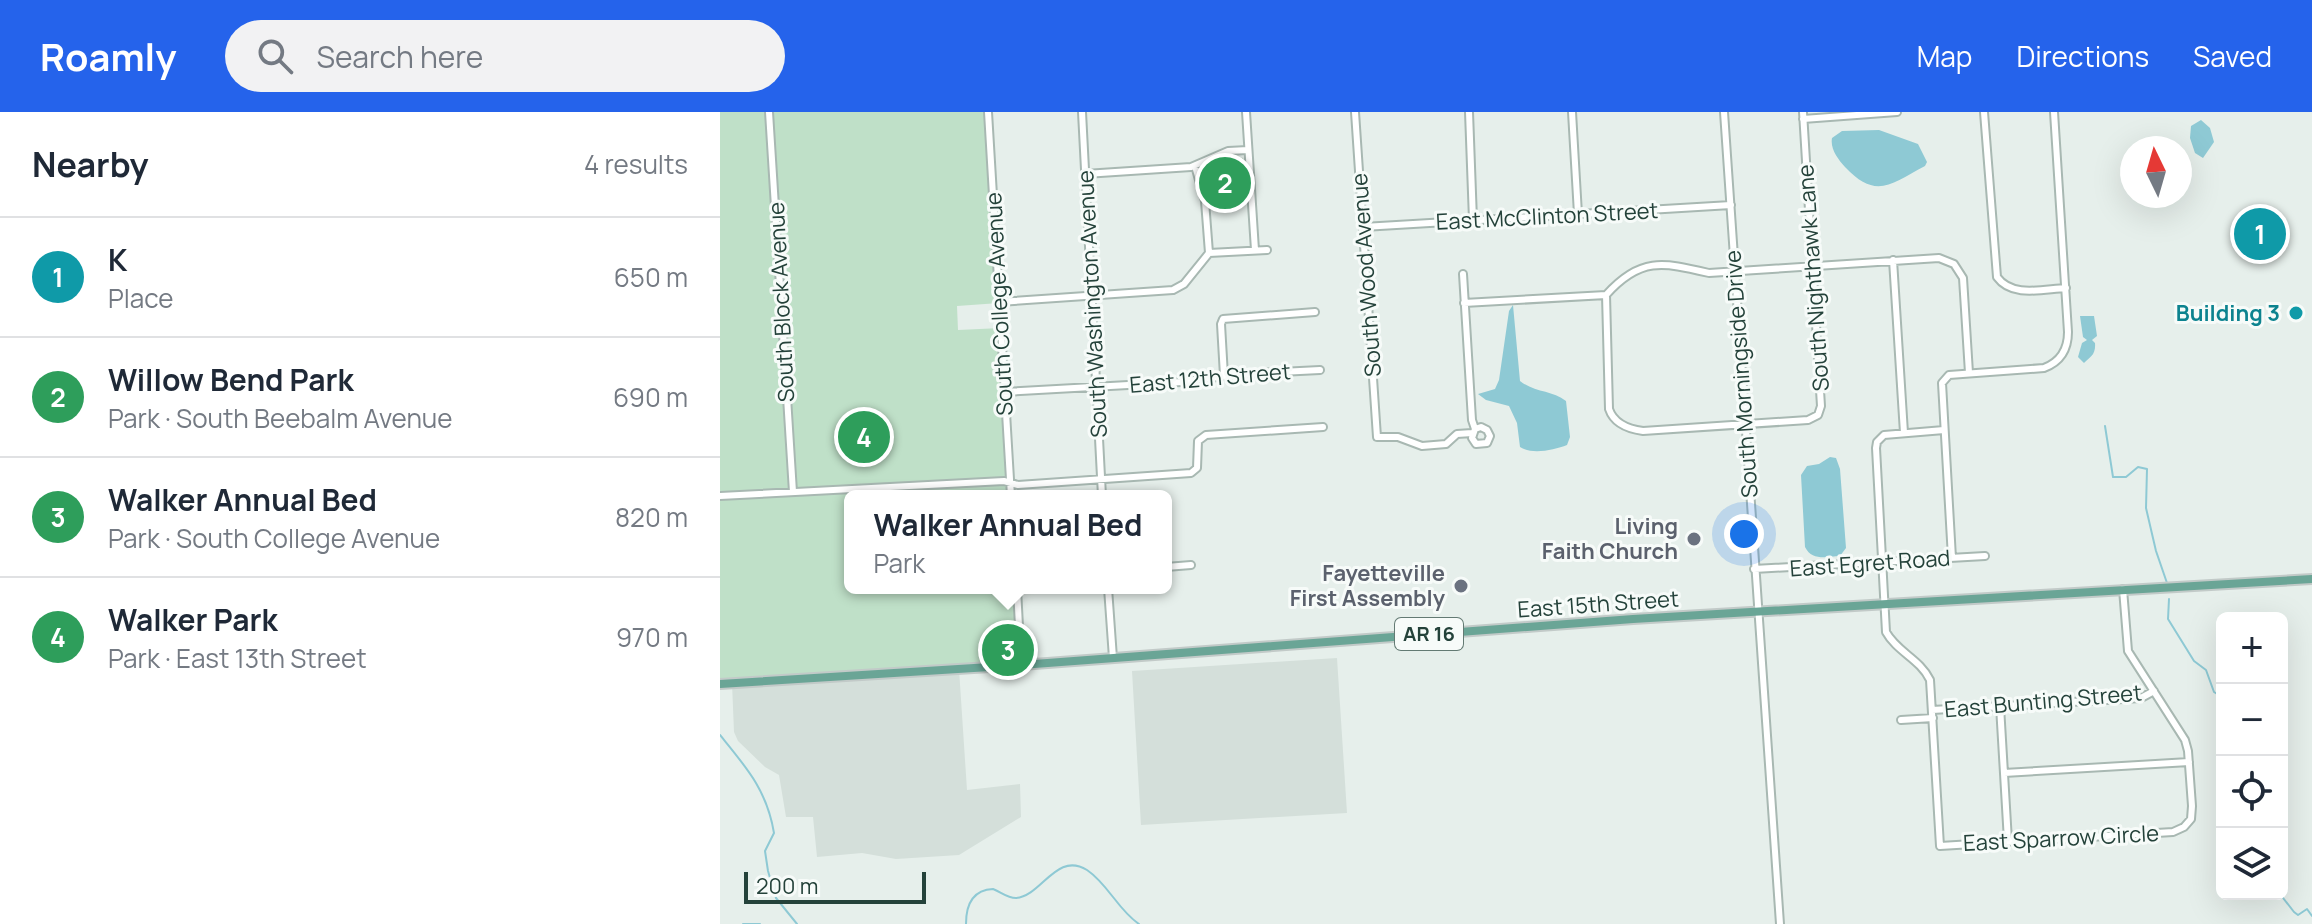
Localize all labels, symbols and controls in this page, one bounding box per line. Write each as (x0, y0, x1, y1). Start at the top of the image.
search box (225, 20, 785, 92)
text: Roamly (40, 30, 177, 82)
icon: search (253, 34, 297, 78)
text: Search here (317, 36, 483, 77)
text: Map (1917, 37, 1972, 75)
text: Directions (2016, 37, 2149, 75)
text: Saved (2193, 37, 2272, 75)
north arrow (2120, 136, 2192, 208)
text: Nearby (32, 141, 148, 187)
text: 4 results (584, 146, 688, 182)
pin: 2 (1199, 153, 1251, 213)
street label: South Nighthawk Lane (1790, 163, 1836, 392)
street label: South Washington Avenue (1070, 169, 1114, 438)
street label: South Wood Avenue (1344, 172, 1388, 378)
street label: South College Avenue (978, 192, 1020, 416)
street label: East McClinton Street (1435, 195, 1659, 237)
street label: South Block Avenue (761, 201, 801, 403)
pin: 1 (2234, 204, 2286, 264)
text: K (108, 239, 127, 280)
street label: South Morningside Drive (1717, 249, 1765, 499)
text: 1 (52, 259, 64, 295)
text: 650 m (614, 259, 688, 295)
text: Place (108, 280, 173, 316)
place label: Building 3 (2176, 298, 2280, 328)
marker: Building 3 (2287, 304, 2305, 322)
street label: East 12th Street (1128, 356, 1292, 400)
text: Willow Bend Park (108, 359, 354, 400)
text: 2 (50, 379, 66, 415)
text: 690 m (613, 379, 688, 415)
text: Park · South Beebalm Avenue (108, 400, 453, 436)
pin: 4 (838, 407, 890, 467)
text: Walker Annual Bed (108, 479, 377, 520)
popup (844, 490, 1172, 594)
text: 3 (50, 499, 66, 535)
text: 820 m (615, 499, 688, 535)
text: Walker Annual Bed (873, 504, 1143, 545)
place label: Living Faith Church (1542, 511, 1678, 566)
your location (1724, 514, 1764, 554)
text: Park · South College Avenue (108, 520, 440, 556)
marker: Living Faith Church (1685, 530, 1703, 548)
street label: East Egret Road (1789, 542, 1951, 584)
text: Park (873, 545, 925, 581)
place label: Fayetteville First Assembly (1290, 558, 1446, 613)
marker: Fayetteville First Assembly (1452, 577, 1470, 595)
street label: East 15th Street (1516, 583, 1680, 625)
text: Walker Park (108, 599, 278, 640)
map controls (2216, 612, 2288, 900)
button: + (2216, 612, 2288, 684)
road number: AR 16 (1395, 618, 1463, 650)
text: 4 (50, 619, 66, 655)
text: 970 m (616, 619, 688, 655)
pin: 3 (982, 620, 1034, 680)
text: Park · East 13th Street (108, 640, 367, 676)
street label: East Bunting Street (1943, 677, 2143, 725)
button: − (2216, 684, 2288, 756)
button: locate (2216, 756, 2288, 828)
street label: East Sparrow Circle (1962, 818, 2160, 858)
button: layers (2216, 828, 2288, 900)
scale bar (744, 868, 926, 904)
text: 200 m (756, 871, 818, 901)

